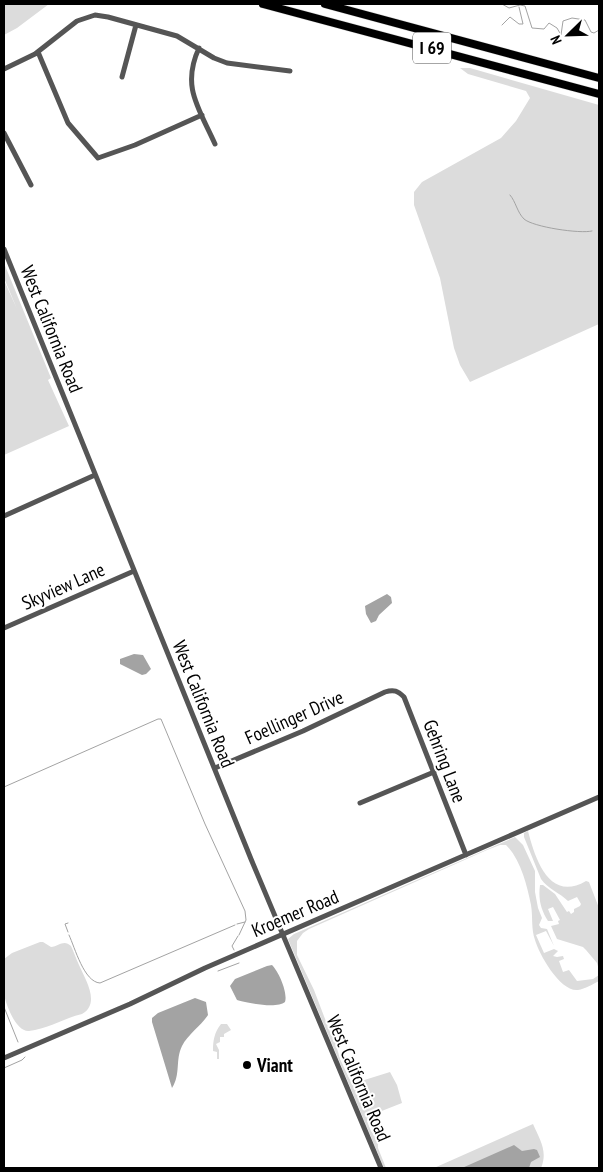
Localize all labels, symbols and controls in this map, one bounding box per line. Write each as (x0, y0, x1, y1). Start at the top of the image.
north arrow (543, 10, 593, 60)
road number: I 69 (413, 32, 451, 64)
text: N (546, 33, 566, 47)
street label: West California Road (16, 262, 88, 396)
street label: Skyview Lane (18, 557, 108, 615)
street label: West California Road (168, 637, 240, 771)
street label: Foellinger Drive (241, 685, 347, 749)
street label: Gehring Lane (418, 716, 472, 806)
street label: Kroemer Road (248, 884, 342, 942)
street label: West California Road (322, 1011, 396, 1145)
place label: Viant (256, 1053, 293, 1077)
marker: Viant (241, 1059, 253, 1071)

